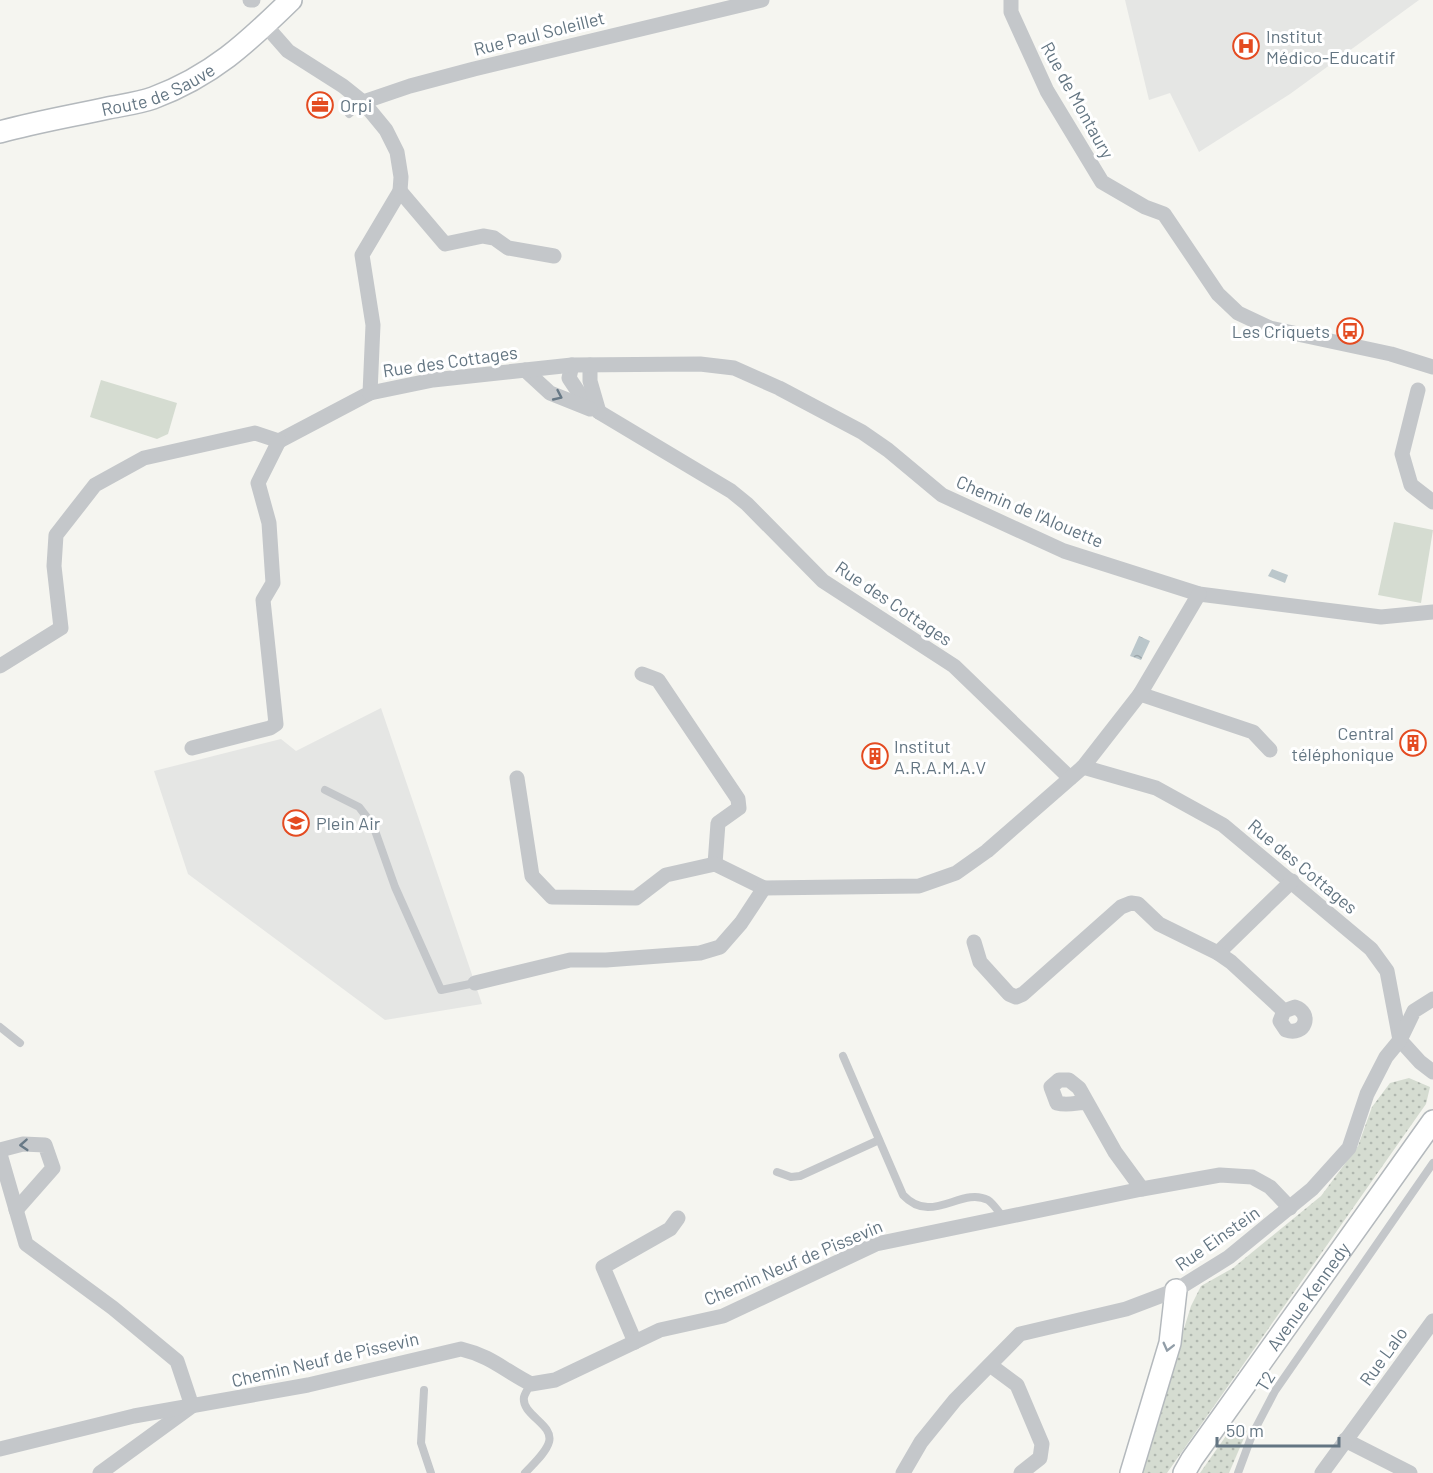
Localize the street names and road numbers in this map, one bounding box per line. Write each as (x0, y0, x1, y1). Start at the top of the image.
street label: Rue Paul Soleillet (471, 6, 607, 60)
street label: Rue de Montaury (1037, 38, 1119, 162)
street label: Route de Sauve (99, 58, 219, 120)
street label: Rue des Cottages (381, 341, 519, 381)
street label: Chemin de l'Alouette (953, 470, 1107, 552)
street label: Rue des Cottages (831, 556, 957, 650)
street label: Rue des Cottages (1244, 814, 1362, 918)
street label: Rue Einstein (1171, 1201, 1263, 1275)
street label: Chemin Neuf de Pissevin (700, 1214, 886, 1310)
street label: Avenue Kennedy (1262, 1238, 1354, 1355)
street label: Rue Lalo (1354, 1322, 1412, 1390)
street label: Chemin Neuf de Pissevin (229, 1327, 421, 1391)
street label: T2 (1250, 1367, 1280, 1395)

